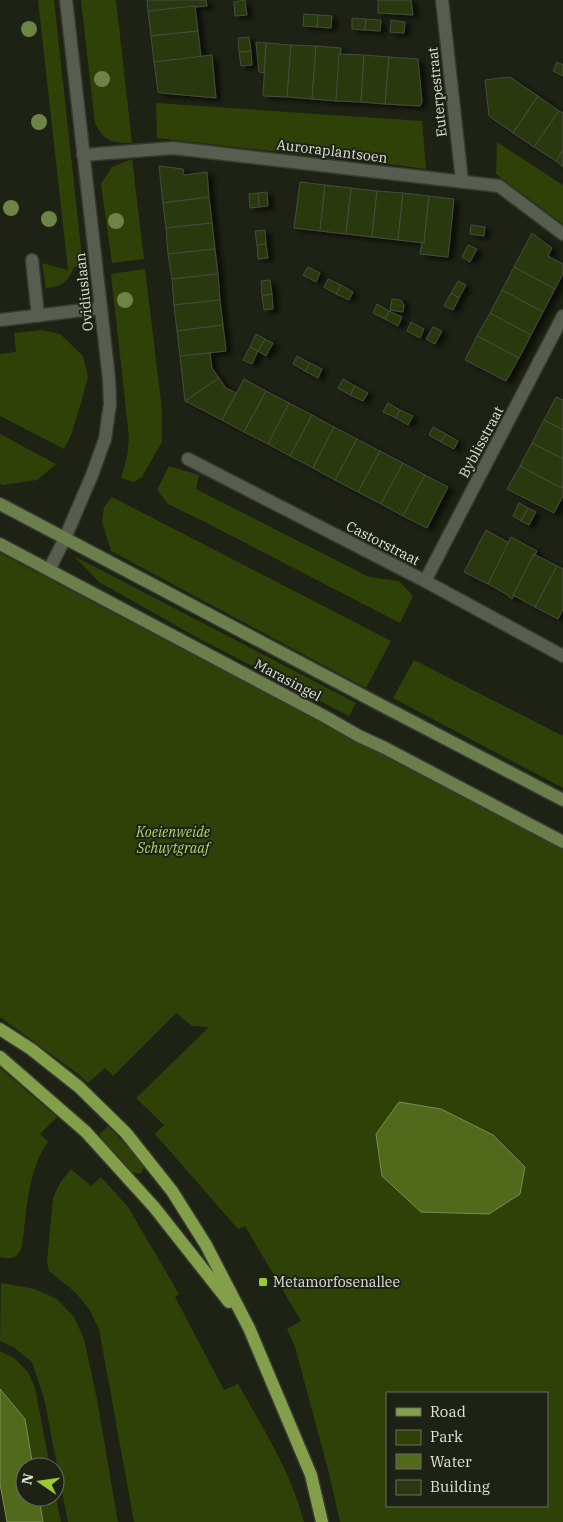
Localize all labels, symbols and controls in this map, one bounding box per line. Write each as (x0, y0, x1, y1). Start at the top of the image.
street label: Euterpestraat (423, 46, 451, 138)
street label: Auroraplantsoen (276, 135, 389, 167)
street label: Ovidiuslaan (71, 252, 97, 332)
street label: Byblisstraat (455, 403, 507, 481)
street label: Castorstraat (343, 517, 423, 569)
street label: Marasingel (251, 655, 325, 705)
park label: Koeienweide Schuytgraaf (135, 823, 212, 857)
place label: Metamorfosenallee (273, 1273, 400, 1291)
marker: Metamorfosenallee (257, 1276, 269, 1288)
legend (386, 1392, 548, 1507)
text: Road (430, 1402, 466, 1421)
text: Park (430, 1427, 463, 1446)
text: Water (430, 1452, 472, 1471)
north arrow (15, 1457, 65, 1507)
text: N (17, 1472, 37, 1486)
text: Building (430, 1477, 490, 1496)

